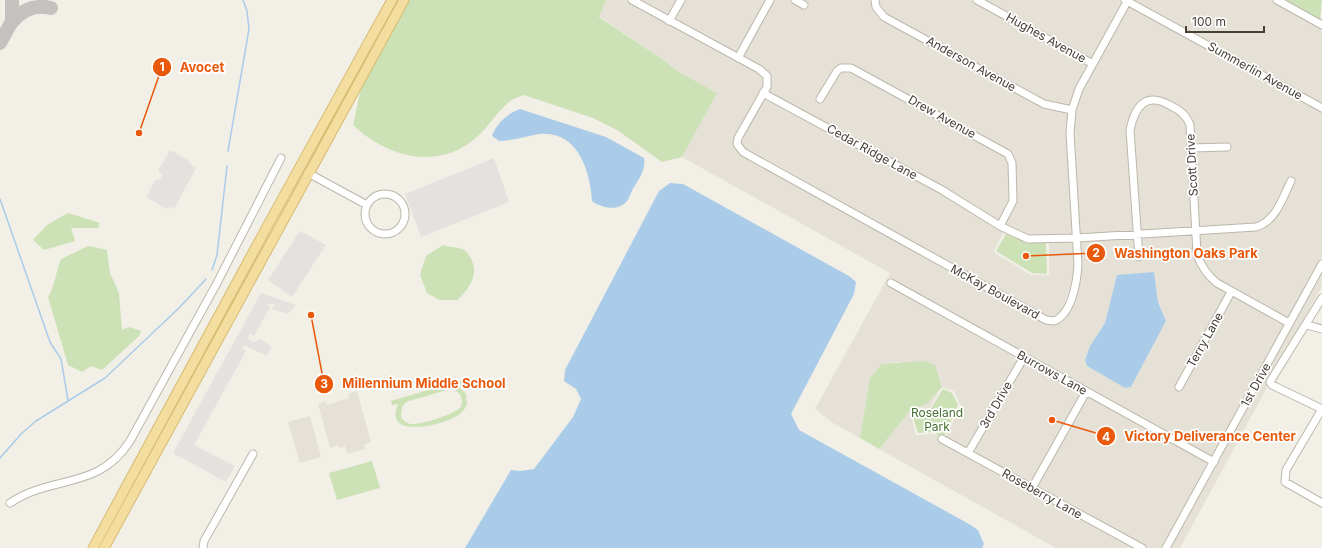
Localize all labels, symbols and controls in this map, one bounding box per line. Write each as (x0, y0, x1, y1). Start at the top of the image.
scale bar (1186, 8, 1264, 34)
street label: Hughes Avenue (1004, 9, 1089, 66)
text: 100 m (1192, 14, 1226, 29)
street label: Anderson Avenue (924, 33, 1019, 94)
street label: Summerlin Avenue (1205, 38, 1305, 103)
callout: Avocet (152, 55, 232, 80)
text: 1 (159, 59, 165, 74)
text: Avocet (180, 59, 224, 75)
street label: Drew Avenue (906, 92, 979, 141)
street label: Cedar Ridge Lane (824, 121, 920, 183)
street label: Scott Drive (1182, 133, 1201, 197)
callout: Washington Oaks Park (1086, 241, 1265, 266)
text: 2 (1092, 245, 1100, 260)
text: Washington Oaks Park (1114, 245, 1258, 261)
street label: McKay Boulevard (948, 261, 1042, 322)
street label: Terry Lane (1183, 309, 1226, 370)
street label: Burrows Lane (1014, 347, 1090, 398)
street label: 1st Drive (1237, 360, 1274, 410)
callout: Millennium Middle School (314, 371, 513, 396)
text: Millennium Middle School (342, 375, 506, 391)
text: 3 (320, 376, 328, 391)
street label: 3rd Drive (976, 378, 1015, 431)
park label: Roseland Park (911, 405, 963, 434)
callout: Victory Deliverance Center (1096, 424, 1304, 449)
text: Victory Deliverance Center (1124, 428, 1297, 444)
text: 4 (1102, 429, 1110, 444)
street label: Roseberry Lane (999, 465, 1085, 522)

